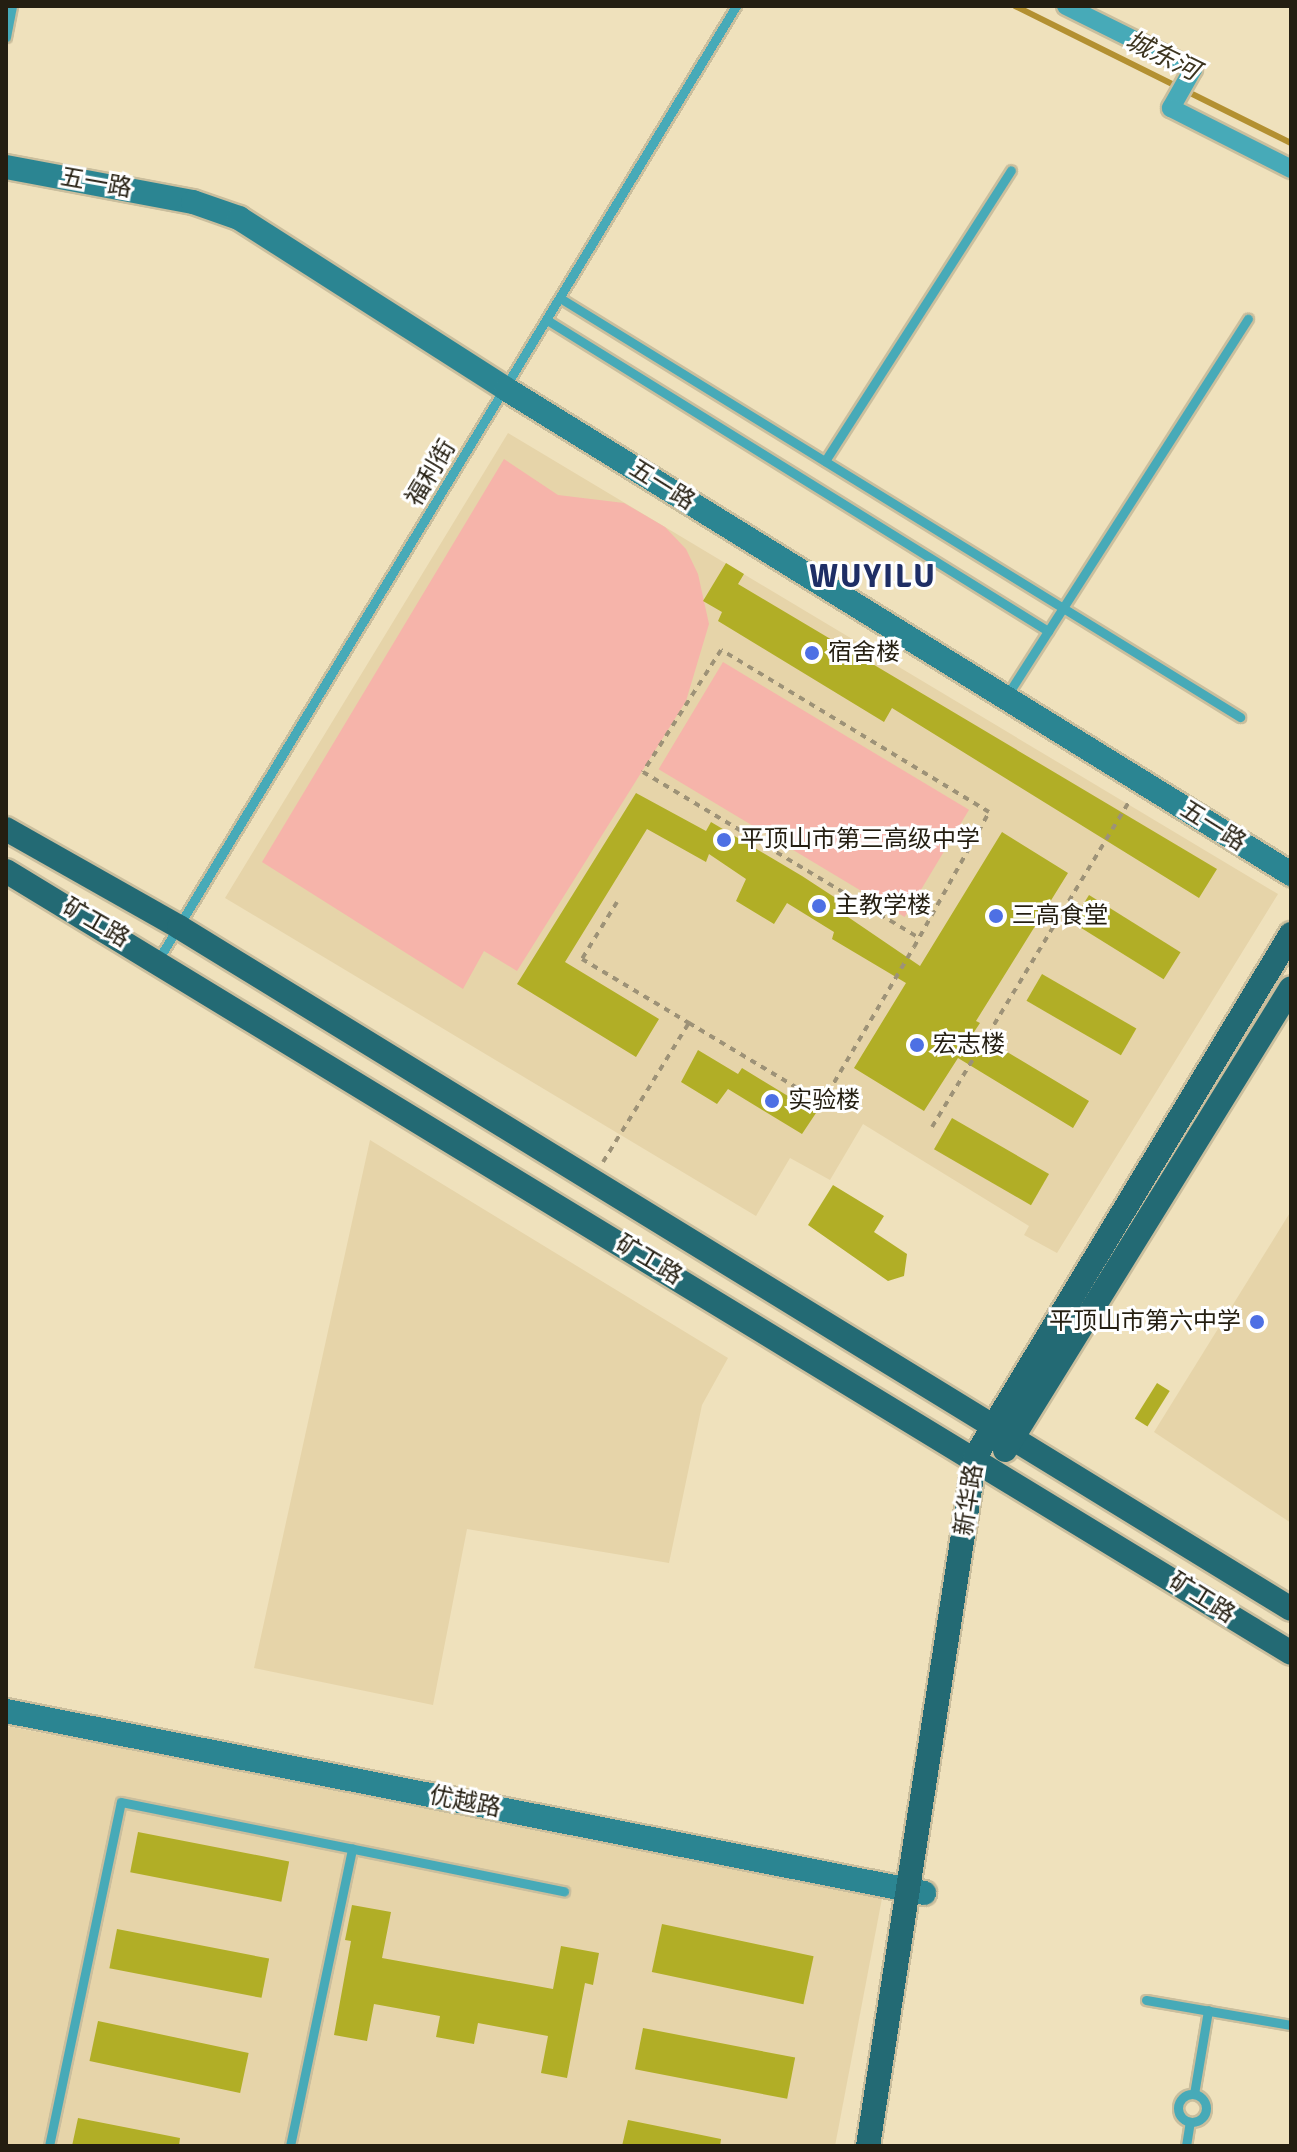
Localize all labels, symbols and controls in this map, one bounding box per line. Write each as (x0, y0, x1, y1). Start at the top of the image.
water label: 城东河 (1120, 26, 1204, 88)
street label: 五一路 (58, 163, 134, 203)
street label: 福利街 (400, 435, 462, 511)
street label: 五一路 (624, 454, 700, 516)
district label: WUYILU (809, 558, 937, 596)
place label: 宿舍楼 (828, 639, 900, 667)
marker: 宿舍楼 (803, 644, 821, 662)
street label: 五一路 (1175, 795, 1251, 857)
place label: 平顶山市第三高级中学 (740, 826, 980, 854)
marker: 平顶山市第三高级中学 (715, 831, 733, 849)
place label: 主教学楼 (835, 892, 931, 920)
street label: 矿工路 (58, 893, 134, 953)
marker: 主教学楼 (810, 897, 828, 915)
place label: 三高食堂 (1012, 902, 1108, 930)
marker: 三高食堂 (987, 907, 1005, 925)
place label: 宏志楼 (933, 1031, 1005, 1059)
marker: 宏志楼 (908, 1036, 926, 1054)
place label: 实验楼 (788, 1087, 860, 1115)
marker: 实验楼 (763, 1092, 781, 1110)
street label: 矿工路 (611, 1229, 687, 1291)
place label: 平顶山市第六中学 (1049, 1308, 1241, 1336)
marker: 平顶山市第六中学 (1248, 1313, 1266, 1331)
street label: 新华路 (949, 1462, 989, 1538)
street label: 矿工路 (1164, 1567, 1240, 1629)
street label: 优越路 (427, 1781, 503, 1823)

